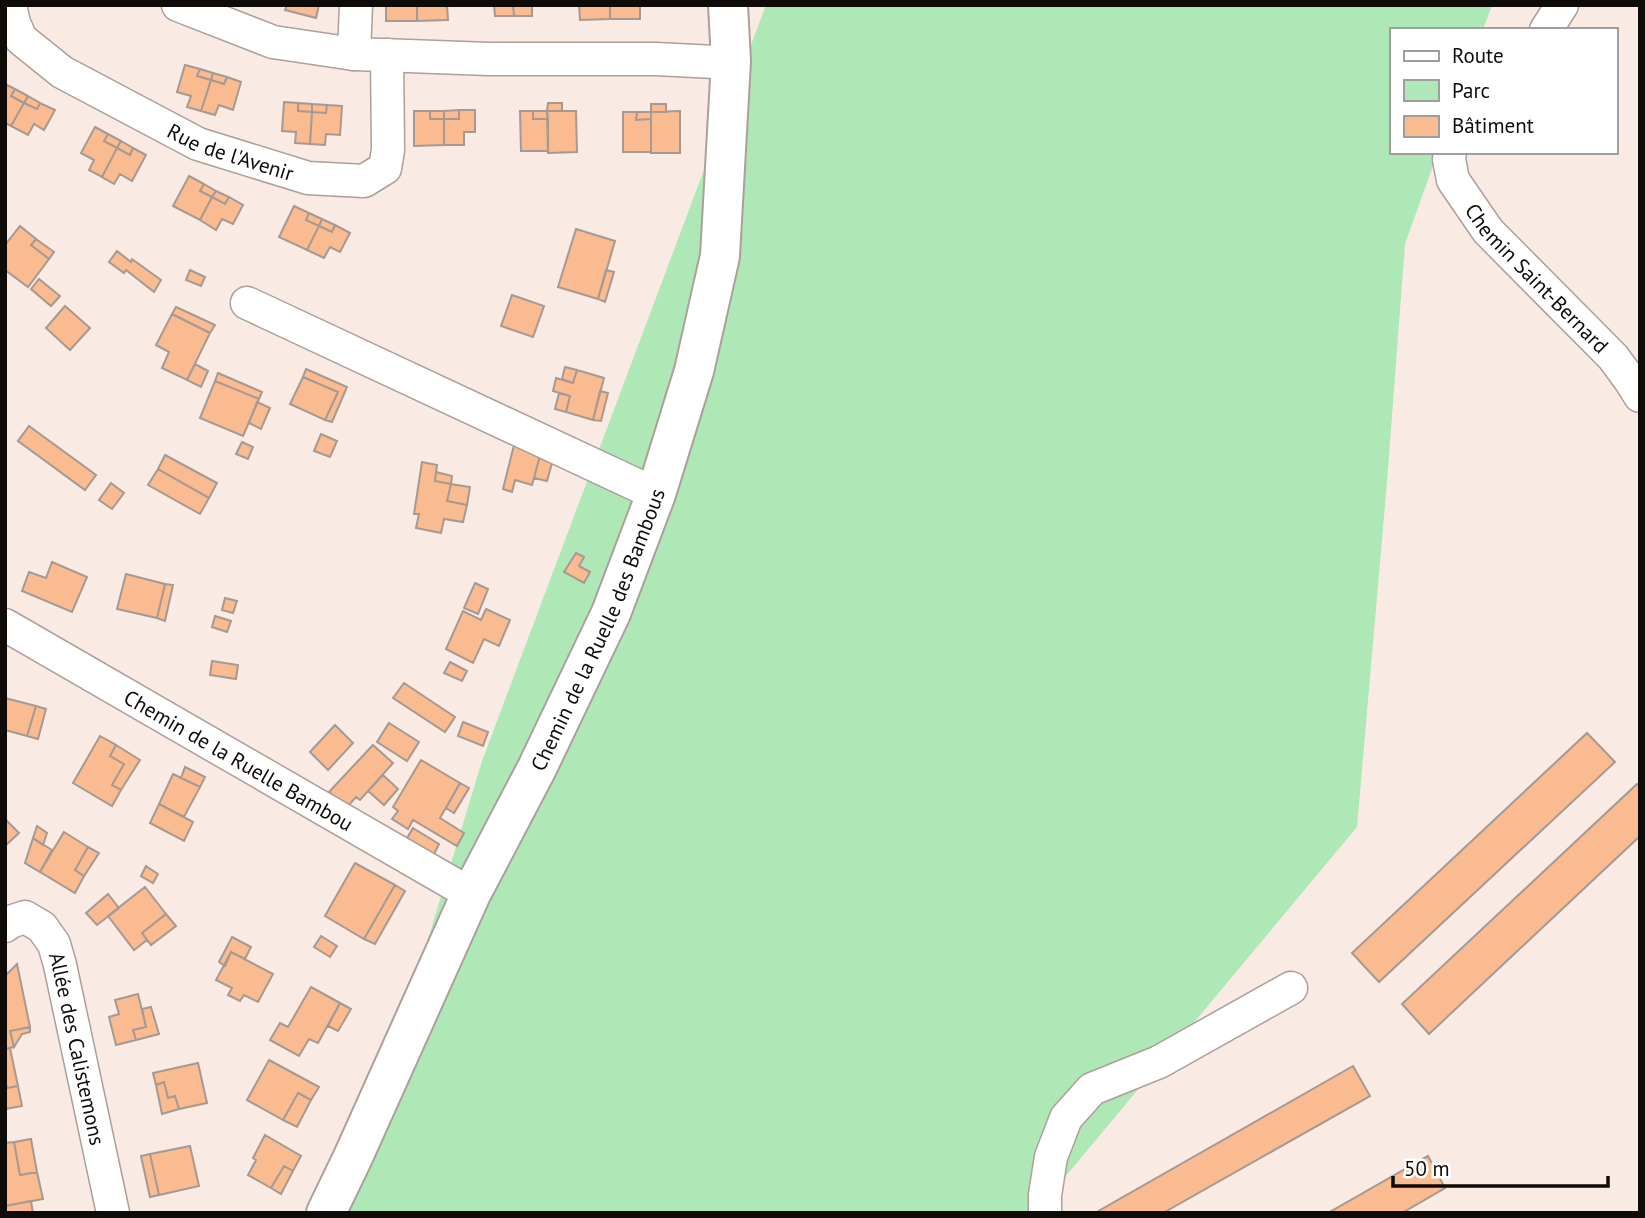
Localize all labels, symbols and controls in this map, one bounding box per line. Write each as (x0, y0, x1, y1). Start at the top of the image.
legend (1390, 28, 1617, 154)
text: Route (1452, 42, 1504, 69)
text: Parc (1452, 77, 1490, 104)
text: Bâtiment (1452, 112, 1534, 139)
street label: Rue de l'Avenir (163, 117, 297, 186)
street label: Chemin Saint-Bernard (1459, 198, 1615, 359)
street label: Chemin de la Ruelle des Bambous (524, 485, 670, 775)
street label: Chemin de la Ruelle Bambou (119, 683, 358, 837)
street label: Allée des Calistemons (43, 949, 112, 1148)
scale bar (1393, 1144, 1608, 1188)
text: 50 m (1404, 1155, 1450, 1182)

